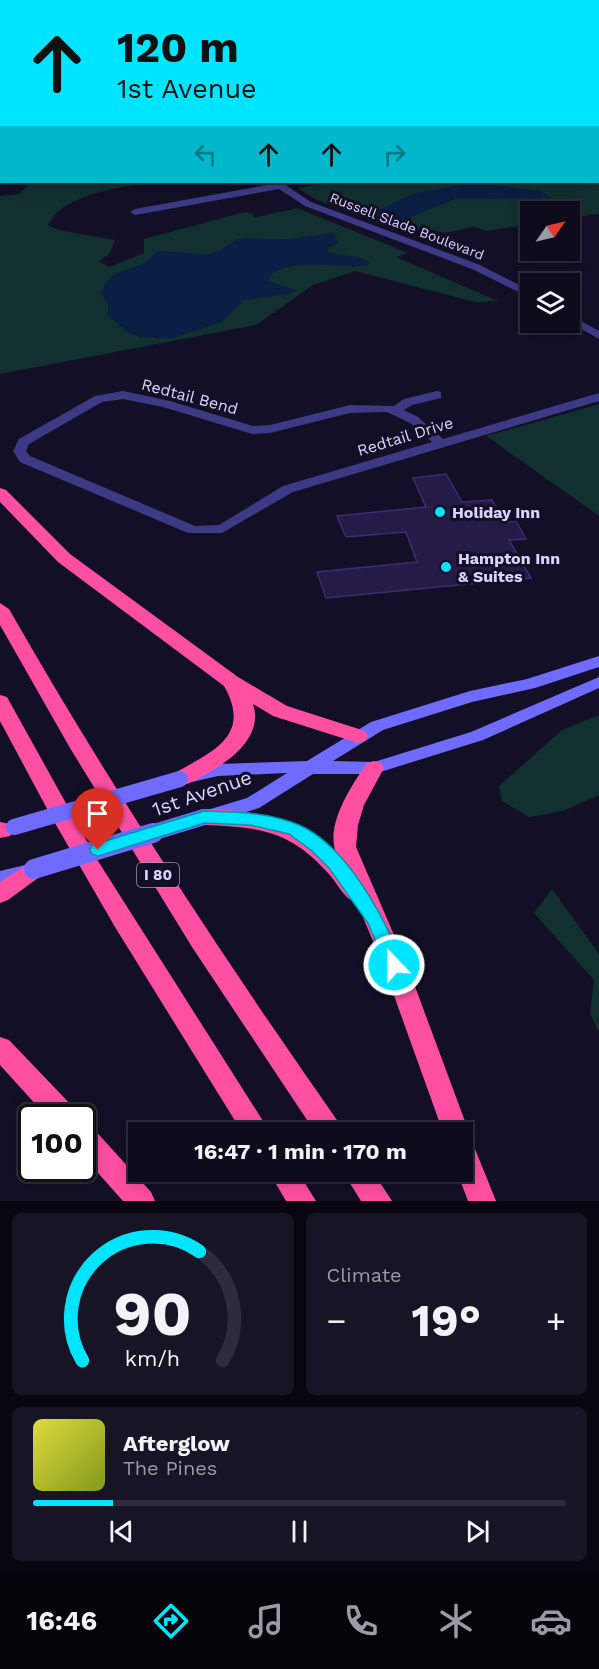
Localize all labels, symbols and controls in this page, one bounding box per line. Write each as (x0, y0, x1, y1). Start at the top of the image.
text: 120 m (117, 23, 239, 72)
icon: ahead (18, 24, 96, 102)
text: 1st Avenue (117, 73, 257, 105)
icon: left (189, 138, 222, 171)
icon: ahead (252, 138, 285, 171)
icon: ahead (315, 138, 348, 171)
icon: right (378, 138, 411, 171)
street label: Russell Slade Boulevard (328, 189, 486, 263)
north arrow (520, 201, 580, 261)
map controls (520, 201, 580, 333)
button: layers (520, 273, 580, 333)
street label: Redtail Bend (140, 374, 240, 418)
street label: Redtail Drive (355, 413, 455, 460)
place label: Holiday Inn (452, 503, 540, 522)
marker: Holiday Inn (433, 505, 447, 519)
place label: Hampton Inn & Suites (458, 549, 560, 586)
marker: Hampton Inn & Suites (439, 560, 453, 574)
street label: 1st Avenue (149, 765, 255, 821)
pin (72, 788, 123, 850)
icon: arrive (81, 797, 114, 830)
road number: I 80 (137, 863, 179, 887)
position arrow (362, 933, 426, 997)
speed limit sign: 100 (18, 1104, 96, 1182)
text: 16:47 · 1 min · 170 m (194, 1139, 407, 1164)
text: Climate (327, 1263, 402, 1287)
text: 90 (113, 1277, 192, 1350)
text: 19° (412, 1294, 481, 1347)
text: − (327, 1301, 346, 1340)
text: + (546, 1301, 566, 1340)
text: km/h (125, 1346, 180, 1371)
text: Afterglow (123, 1431, 230, 1456)
text: The Pines (123, 1456, 217, 1480)
icon: previous (105, 1515, 138, 1548)
icon: pause (283, 1515, 316, 1548)
icon: next (461, 1515, 494, 1548)
icon: directions (150, 1600, 192, 1642)
icon: music (245, 1600, 287, 1642)
icon: phone (340, 1600, 382, 1642)
icon: climate (435, 1600, 477, 1642)
icon: car (530, 1600, 572, 1642)
text: 16:46 (27, 1605, 97, 1637)

